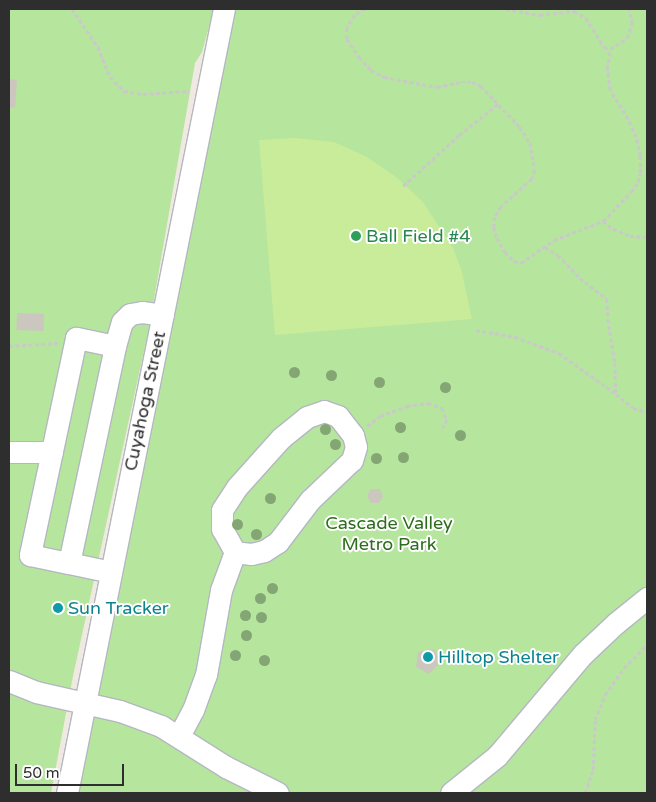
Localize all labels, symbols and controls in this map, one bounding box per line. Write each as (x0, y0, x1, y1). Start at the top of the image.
place label: Ball Field #4 (366, 225, 470, 247)
marker: Ball Field #4 (350, 230, 362, 242)
street label: Cuyahoga Street (120, 329, 170, 473)
park label: Cascade Valley Metro Park (325, 513, 453, 556)
place label: Sun Tracker (68, 597, 169, 619)
marker: Sun Tracker (52, 602, 64, 614)
place label: Hilltop Shelter (438, 646, 559, 668)
marker: Hilltop Shelter (422, 651, 434, 663)
scale bar (18, 754, 126, 786)
text: 50 m (23, 764, 60, 782)

